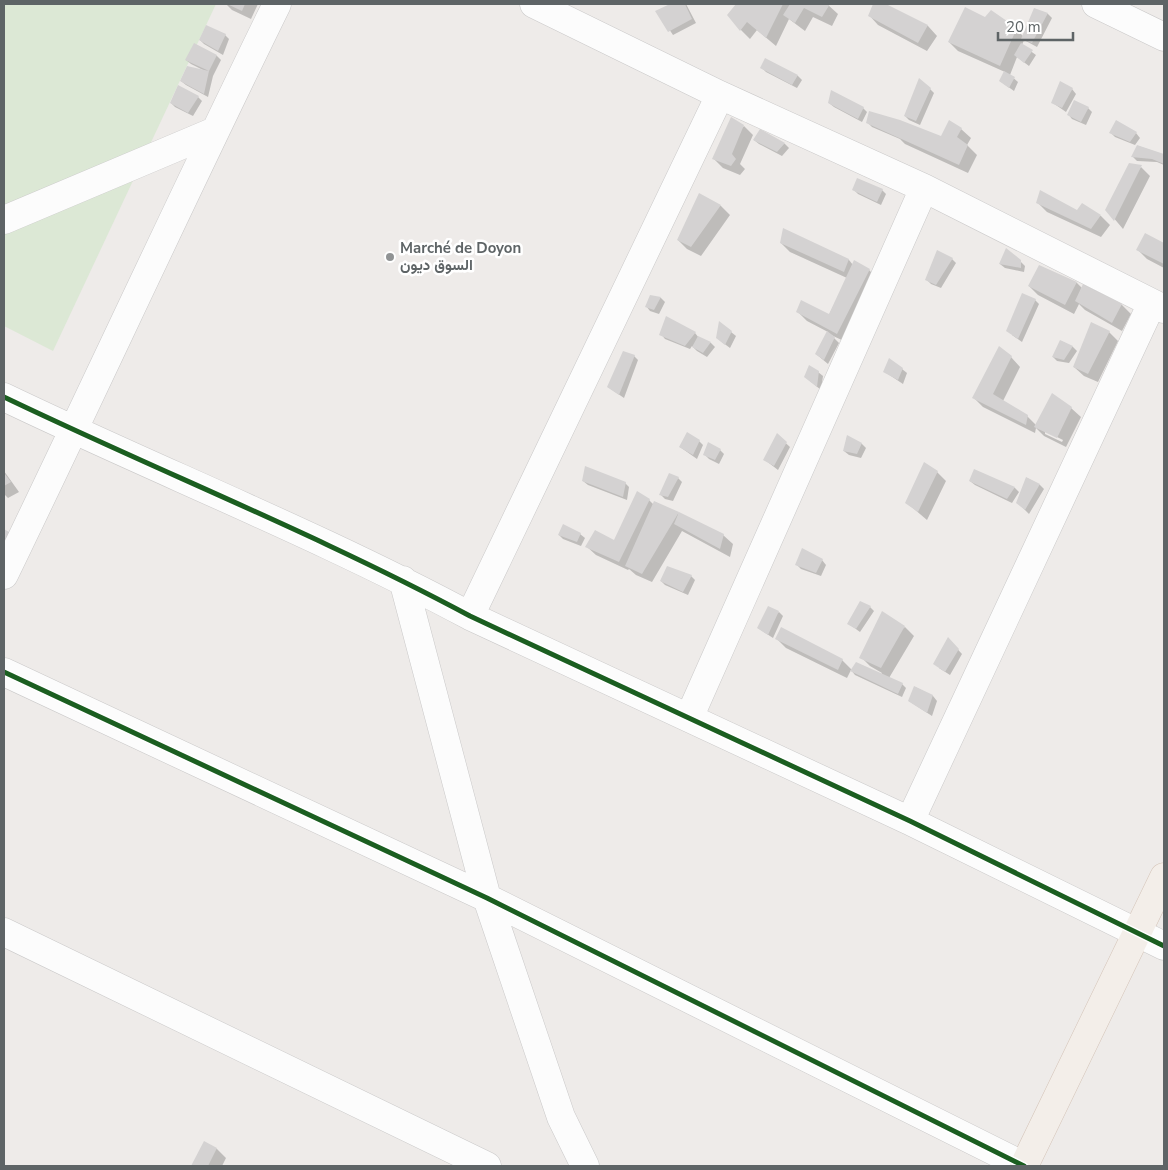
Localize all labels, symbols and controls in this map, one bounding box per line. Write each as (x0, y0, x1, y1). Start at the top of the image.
scale bar (998, 10, 1073, 42)
text: 20 m (1006, 17, 1041, 37)
place label: Marché de Doyon السوق ديون (400, 238, 521, 275)
marker: Marché de Doyon السوق ديون (384, 251, 396, 263)

